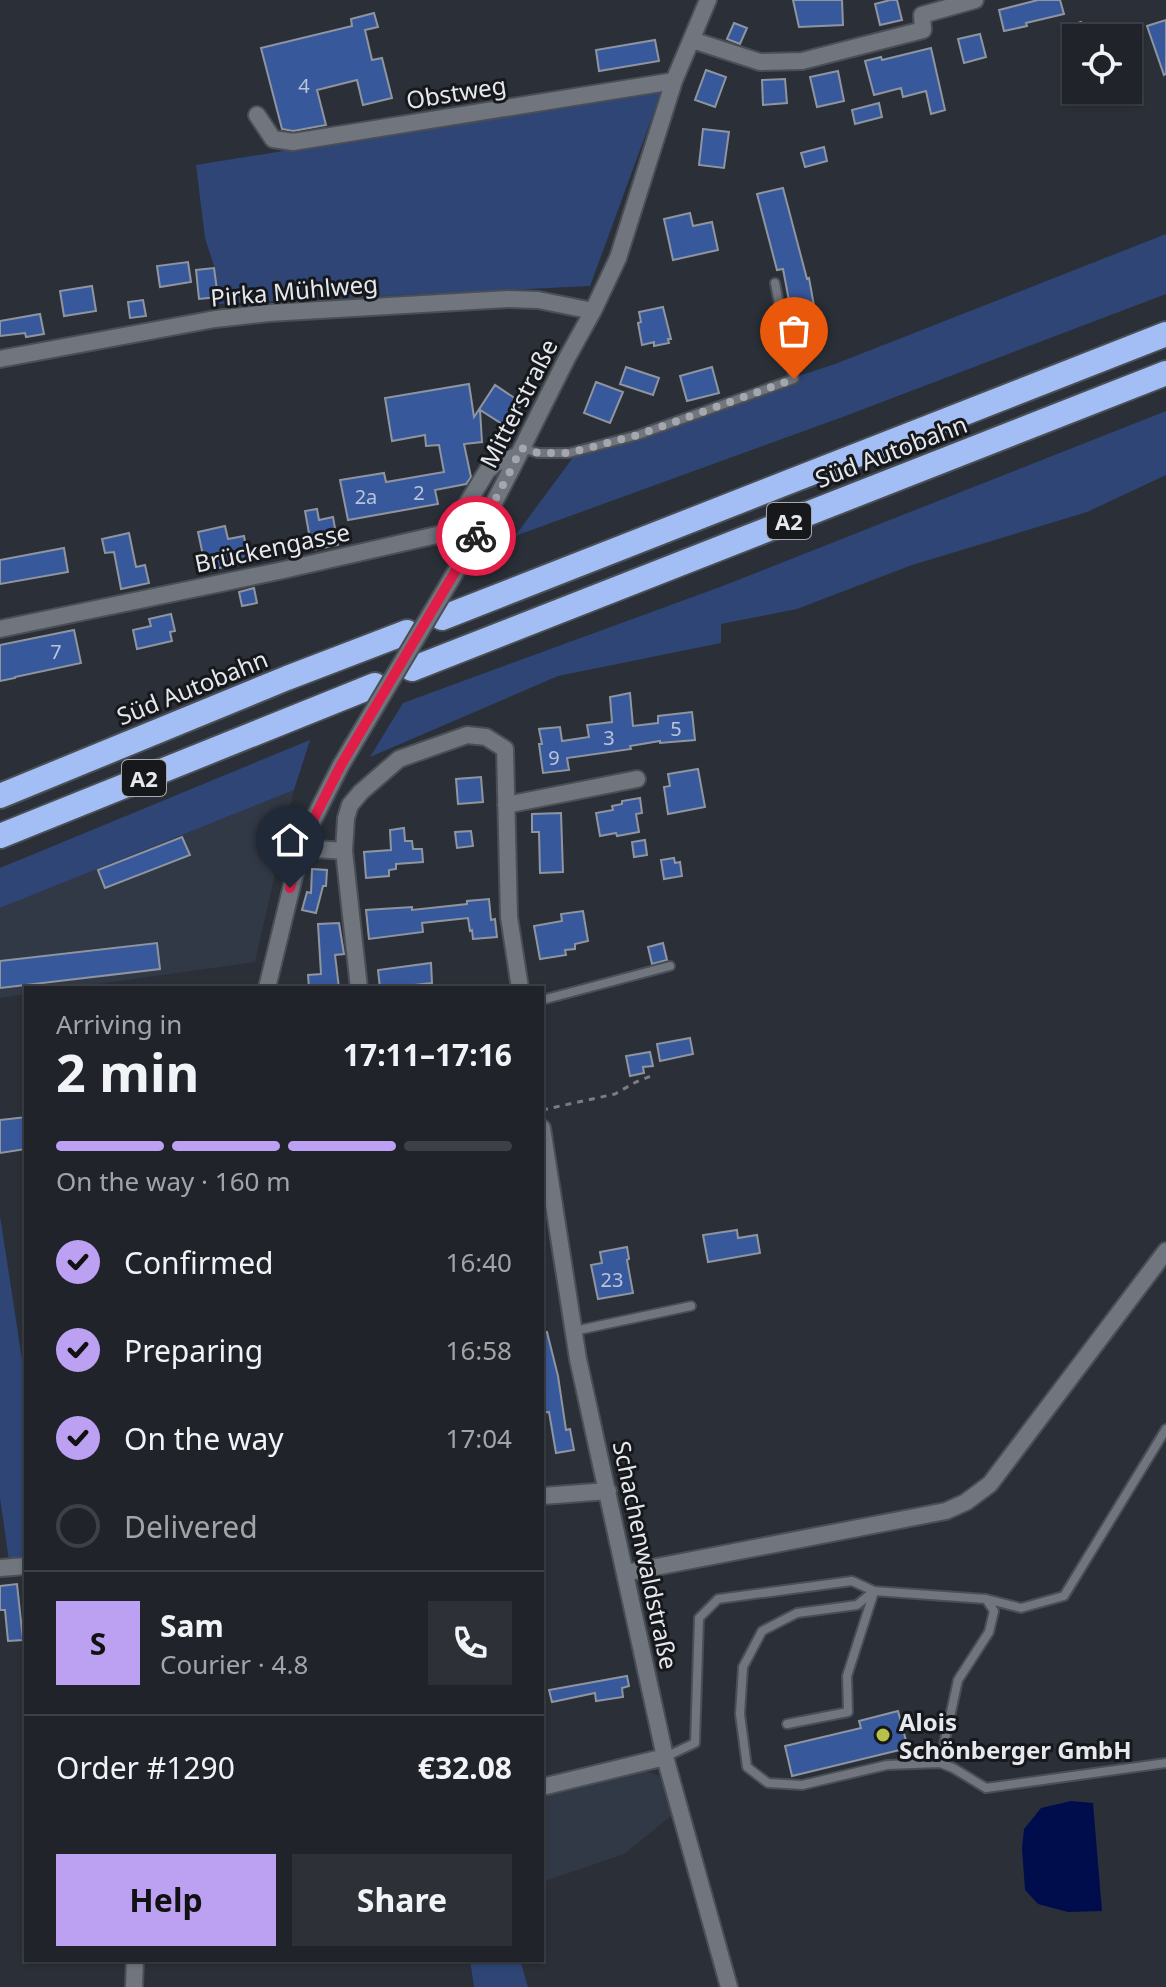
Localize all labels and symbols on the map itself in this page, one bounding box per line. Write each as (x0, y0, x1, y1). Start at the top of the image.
street label: Obstweg (404, 68, 508, 116)
house number: 4 (298, 72, 310, 99)
street label: Pirka Mühlweg (209, 266, 379, 314)
pin (760, 297, 828, 379)
street label: Mitterstraße (471, 333, 565, 473)
street label: Süd Autobahn (810, 407, 972, 495)
house number: 2 (413, 479, 425, 506)
house number: 2a (355, 483, 377, 510)
courier (436, 496, 516, 576)
road number: A2 (767, 503, 811, 539)
street label: Brückengasse (191, 514, 353, 580)
house number: 7 (50, 638, 62, 665)
street label: Süd Autobahn (112, 642, 272, 732)
house number: 5 (670, 715, 682, 742)
house number: 3 (603, 724, 615, 751)
house number: 9 (548, 744, 560, 771)
road number: A2 (122, 760, 166, 796)
pin (256, 806, 324, 888)
house number: 23 (601, 1266, 623, 1293)
street label: Schachenwaldstraße (606, 1438, 686, 1672)
place label: Alois Schönberger GmbH (899, 1705, 1132, 1766)
marker: Alois Schönberger GmbH (874, 1726, 892, 1744)

